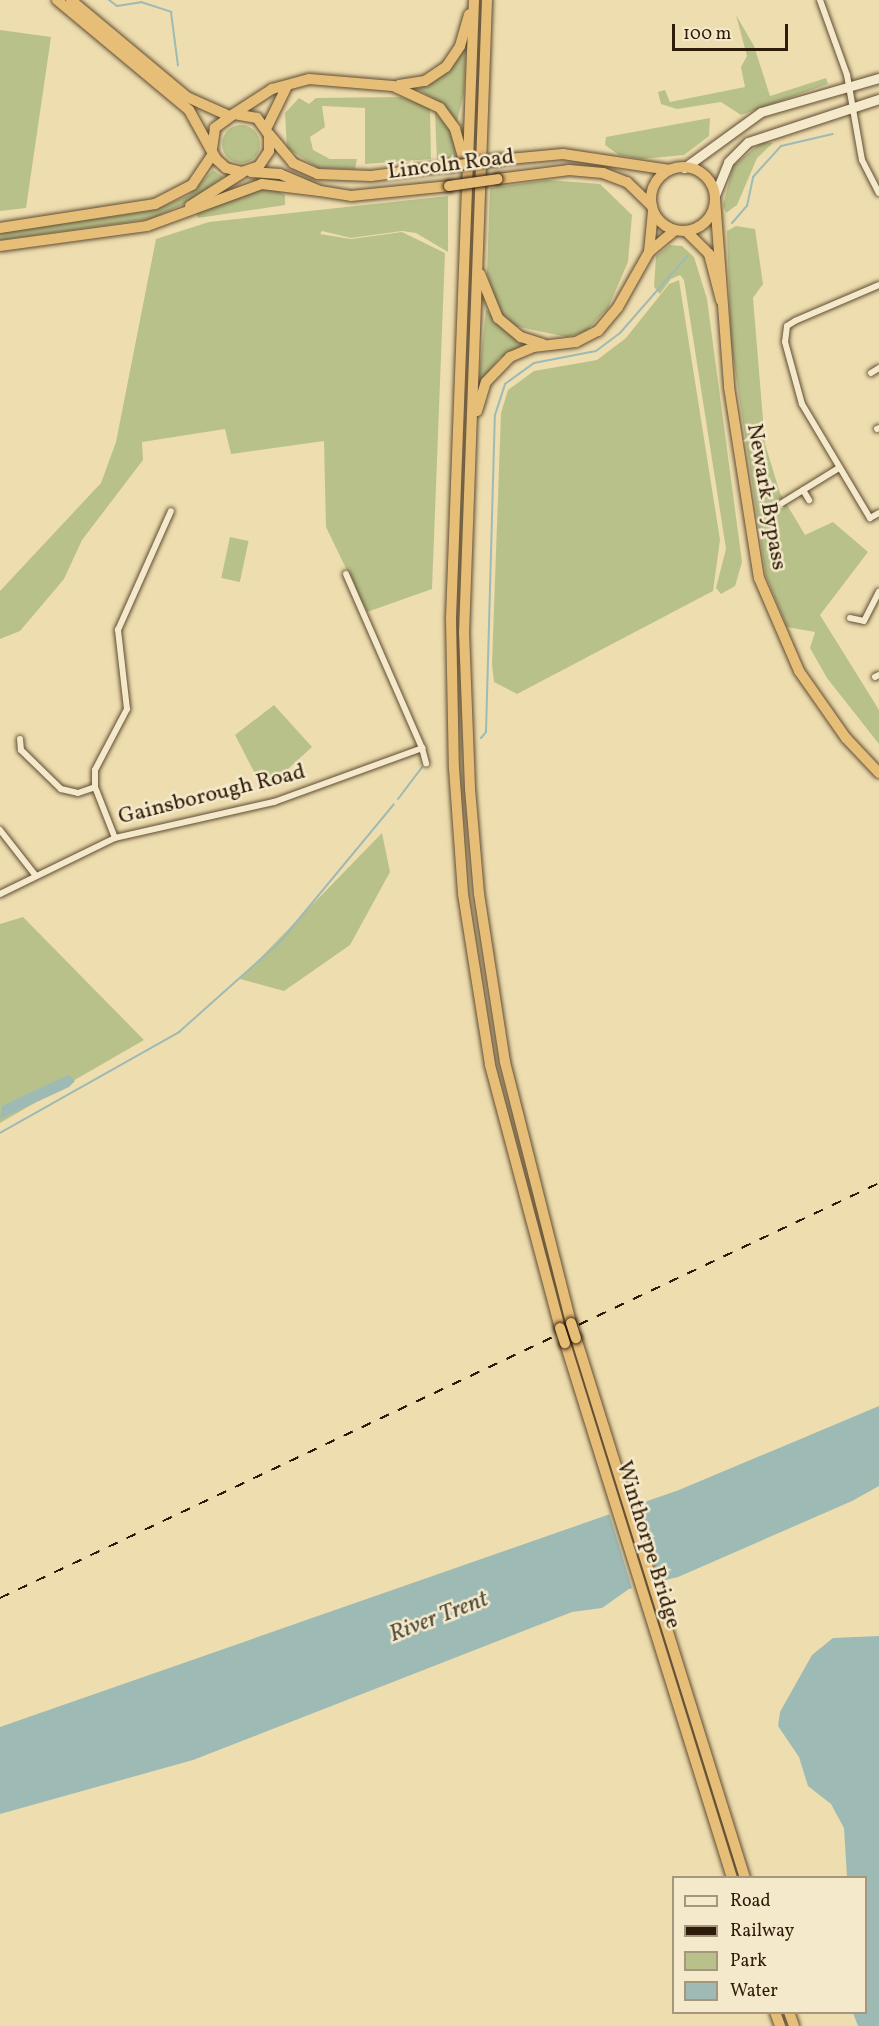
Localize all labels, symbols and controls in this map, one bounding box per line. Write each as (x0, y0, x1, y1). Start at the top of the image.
scale bar (675, 12, 790, 50)
text: 100 m (683, 22, 732, 47)
street label: Lincoln Road (386, 144, 516, 186)
street label: Newark Bypass (740, 422, 792, 572)
street label: Gainsborough Road (116, 759, 308, 831)
street label: Winthorpe Bridge (610, 1458, 686, 1632)
water label: River Trent (385, 1586, 493, 1650)
legend (672, 1876, 867, 2014)
text: Road (730, 1889, 771, 1914)
text: Railway (730, 1919, 794, 1944)
text: Park (730, 1949, 767, 1974)
text: Water (730, 1979, 778, 2004)

